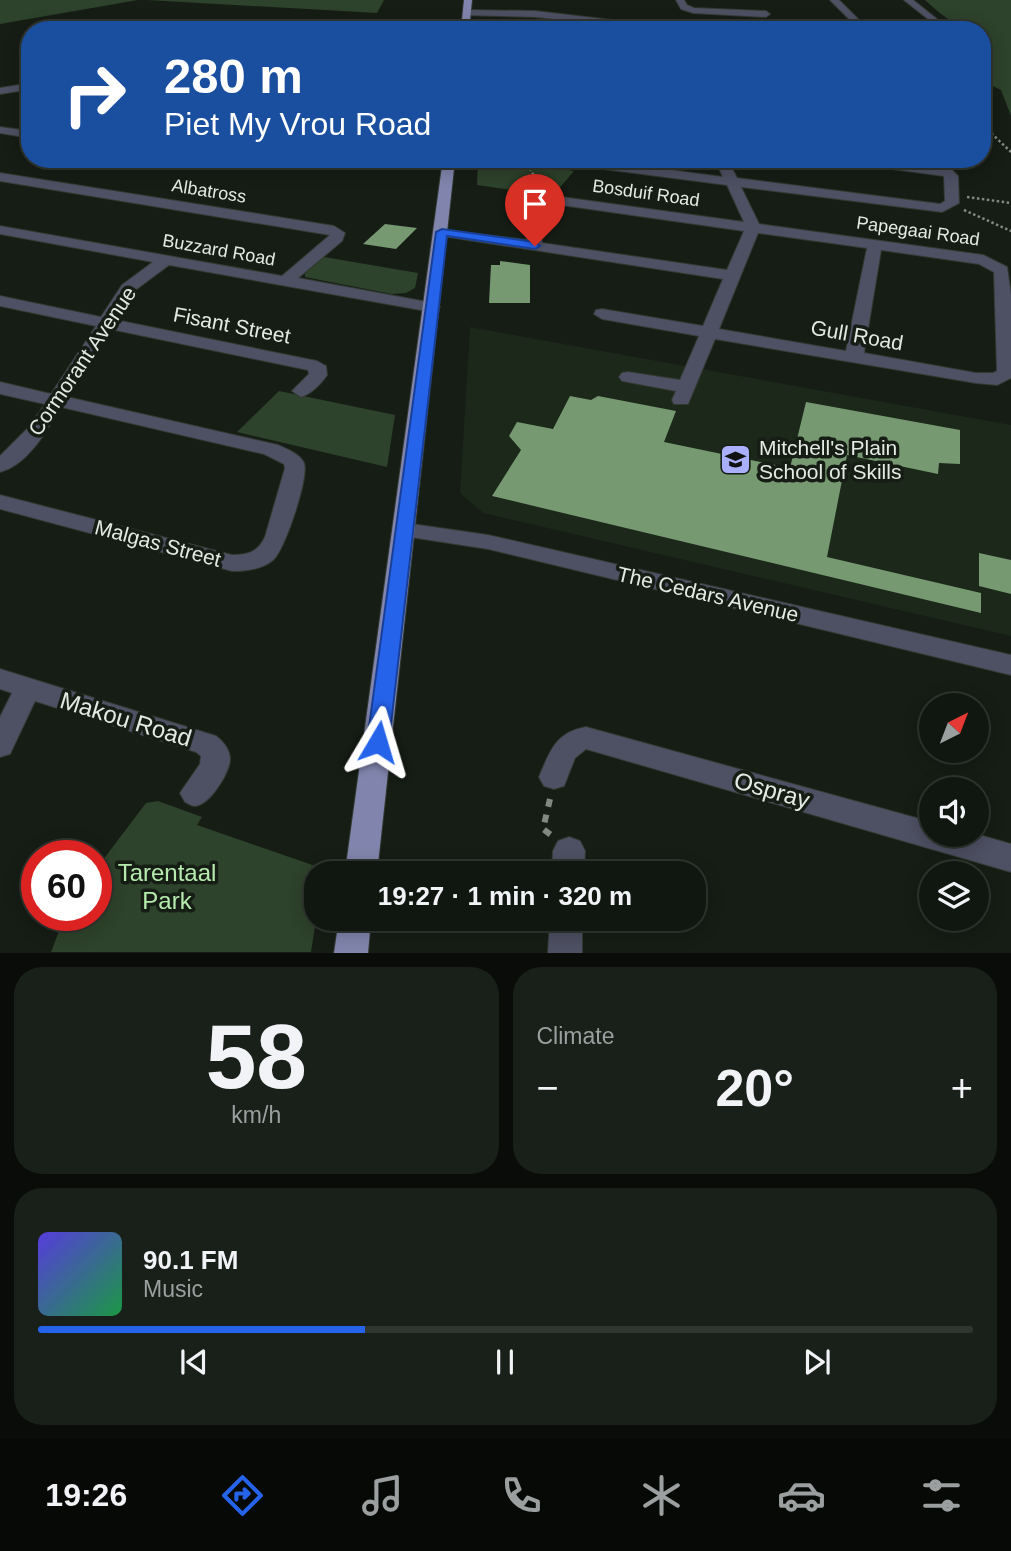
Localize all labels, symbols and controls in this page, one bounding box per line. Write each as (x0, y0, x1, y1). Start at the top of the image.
icon: right (49, 49, 140, 140)
text: 280 m (164, 49, 303, 103)
text: Piet My Vrou Road (164, 106, 431, 142)
pin (505, 174, 565, 246)
street label: Albatross (170, 175, 248, 207)
street label: Bosduif Road (591, 176, 701, 210)
icon: arrive (516, 185, 554, 223)
street label: Papegaai Road (855, 212, 981, 250)
street label: Buzzard Road (161, 230, 277, 270)
street label: Cormorant Avenue (24, 282, 140, 440)
street label: Fisant Street (171, 302, 293, 348)
street label: Gull Road (809, 316, 905, 354)
place label: Mitchell's Plain School of Skills (759, 436, 901, 483)
school or university icon: Mitchell's Plain School of Skills (719, 442, 753, 476)
street label: Malgas Street (92, 515, 224, 571)
street label: The Cedars Avenue (615, 562, 801, 626)
street label: Makou Road (57, 686, 195, 752)
north arrow (919, 693, 989, 763)
map controls (919, 693, 989, 931)
position arrow (341, 705, 415, 779)
street label: Ospray (731, 766, 813, 814)
button: sound (919, 777, 989, 847)
speed limit sign: 60 (21, 840, 112, 931)
park label: Tarentaal Park (118, 859, 216, 914)
button: layers (919, 861, 989, 931)
text: 19:27 · 1 min · 320 m (378, 881, 632, 911)
text: 58 (206, 1006, 307, 1107)
text: Climate (537, 1023, 614, 1049)
text: 20° (715, 1059, 794, 1117)
text: − (537, 1067, 559, 1109)
text: + (951, 1067, 973, 1109)
text: km/h (231, 1102, 281, 1128)
text: 90.1 FM (143, 1245, 238, 1275)
text: Music (143, 1276, 203, 1302)
icon: previous (175, 1343, 213, 1381)
icon: pause (486, 1343, 524, 1381)
icon: next (798, 1343, 836, 1381)
icon: directions (218, 1471, 267, 1520)
icon: music (358, 1471, 407, 1520)
icon: phone (497, 1471, 546, 1520)
icon: climate (637, 1471, 686, 1520)
icon: car (777, 1471, 826, 1520)
icon: filters (917, 1471, 966, 1520)
text: 19:26 (45, 1477, 127, 1513)

